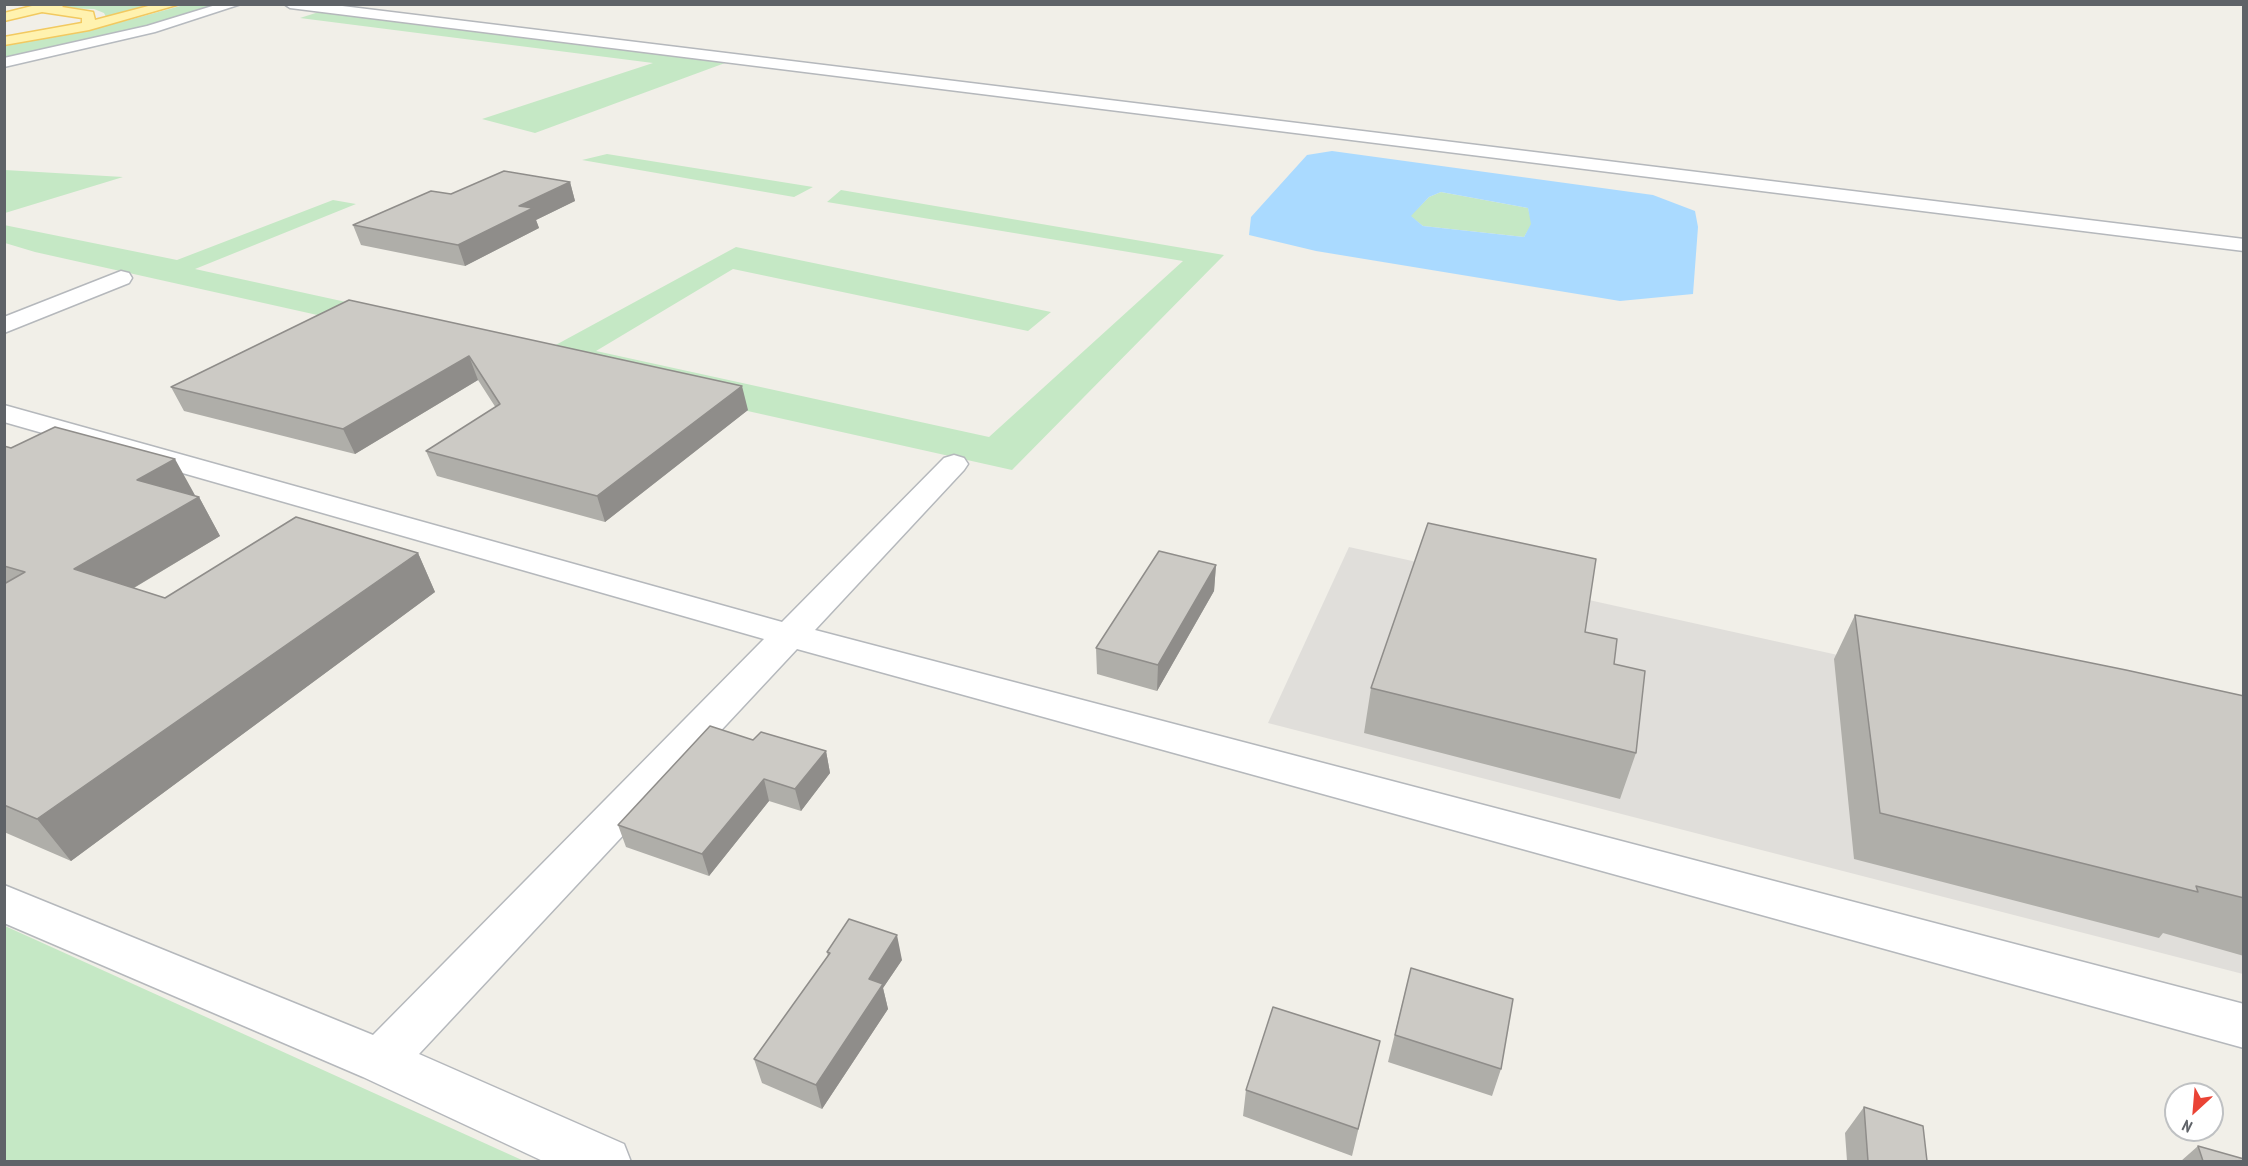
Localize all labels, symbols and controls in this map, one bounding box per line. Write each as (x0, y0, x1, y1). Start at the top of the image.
north arrow (2164, 1082, 2224, 1142)
text: N (2179, 1116, 2195, 1137)

